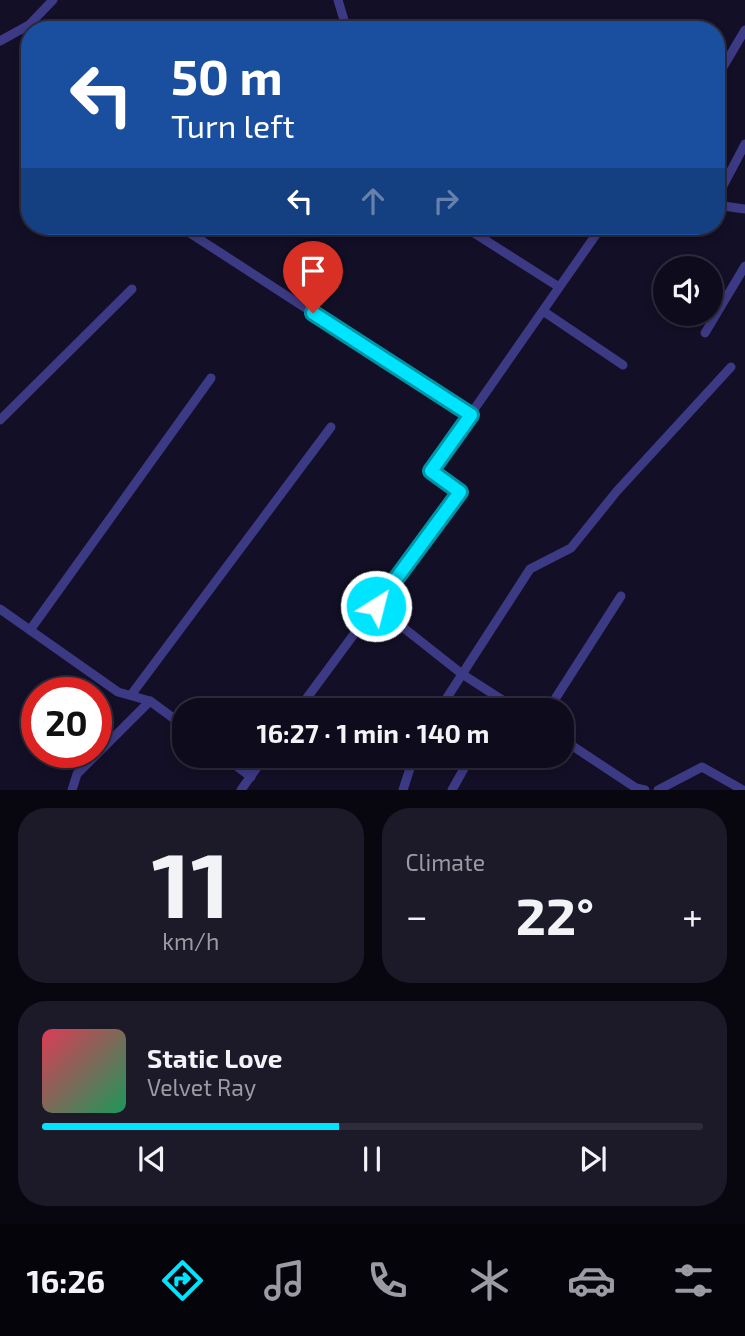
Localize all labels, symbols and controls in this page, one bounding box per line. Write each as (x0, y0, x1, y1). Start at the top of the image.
text: 50 m (171, 46, 283, 105)
icon: left (56, 49, 147, 140)
text: Turn left (171, 106, 295, 144)
icon: left (281, 182, 319, 220)
icon: ahead (354, 182, 392, 220)
icon: right (427, 182, 465, 220)
pin (283, 241, 343, 313)
icon: arrive (294, 252, 332, 290)
map controls (653, 256, 723, 326)
button: sound (653, 256, 723, 326)
position arrow (339, 569, 413, 643)
speed limit sign: 20 (21, 677, 112, 768)
text: 16:27 · 1 min · 140 m (257, 717, 489, 748)
text: 11 (151, 827, 230, 936)
text: Climate (406, 848, 485, 876)
text: 22° (516, 883, 594, 945)
text: − (406, 892, 428, 938)
text: + (682, 892, 703, 938)
text: km/h (162, 927, 219, 955)
text: Static Love (147, 1042, 283, 1073)
text: Velvet Ray (147, 1073, 256, 1101)
icon: previous (133, 1140, 171, 1178)
icon: pause (353, 1140, 391, 1178)
icon: next (574, 1140, 612, 1178)
icon: directions (158, 1256, 207, 1305)
icon: music (260, 1256, 309, 1305)
icon: phone (363, 1256, 412, 1305)
icon: climate (465, 1256, 514, 1305)
icon: car (567, 1256, 616, 1305)
icon: filters (669, 1256, 718, 1305)
text: 16:26 (27, 1261, 105, 1299)

